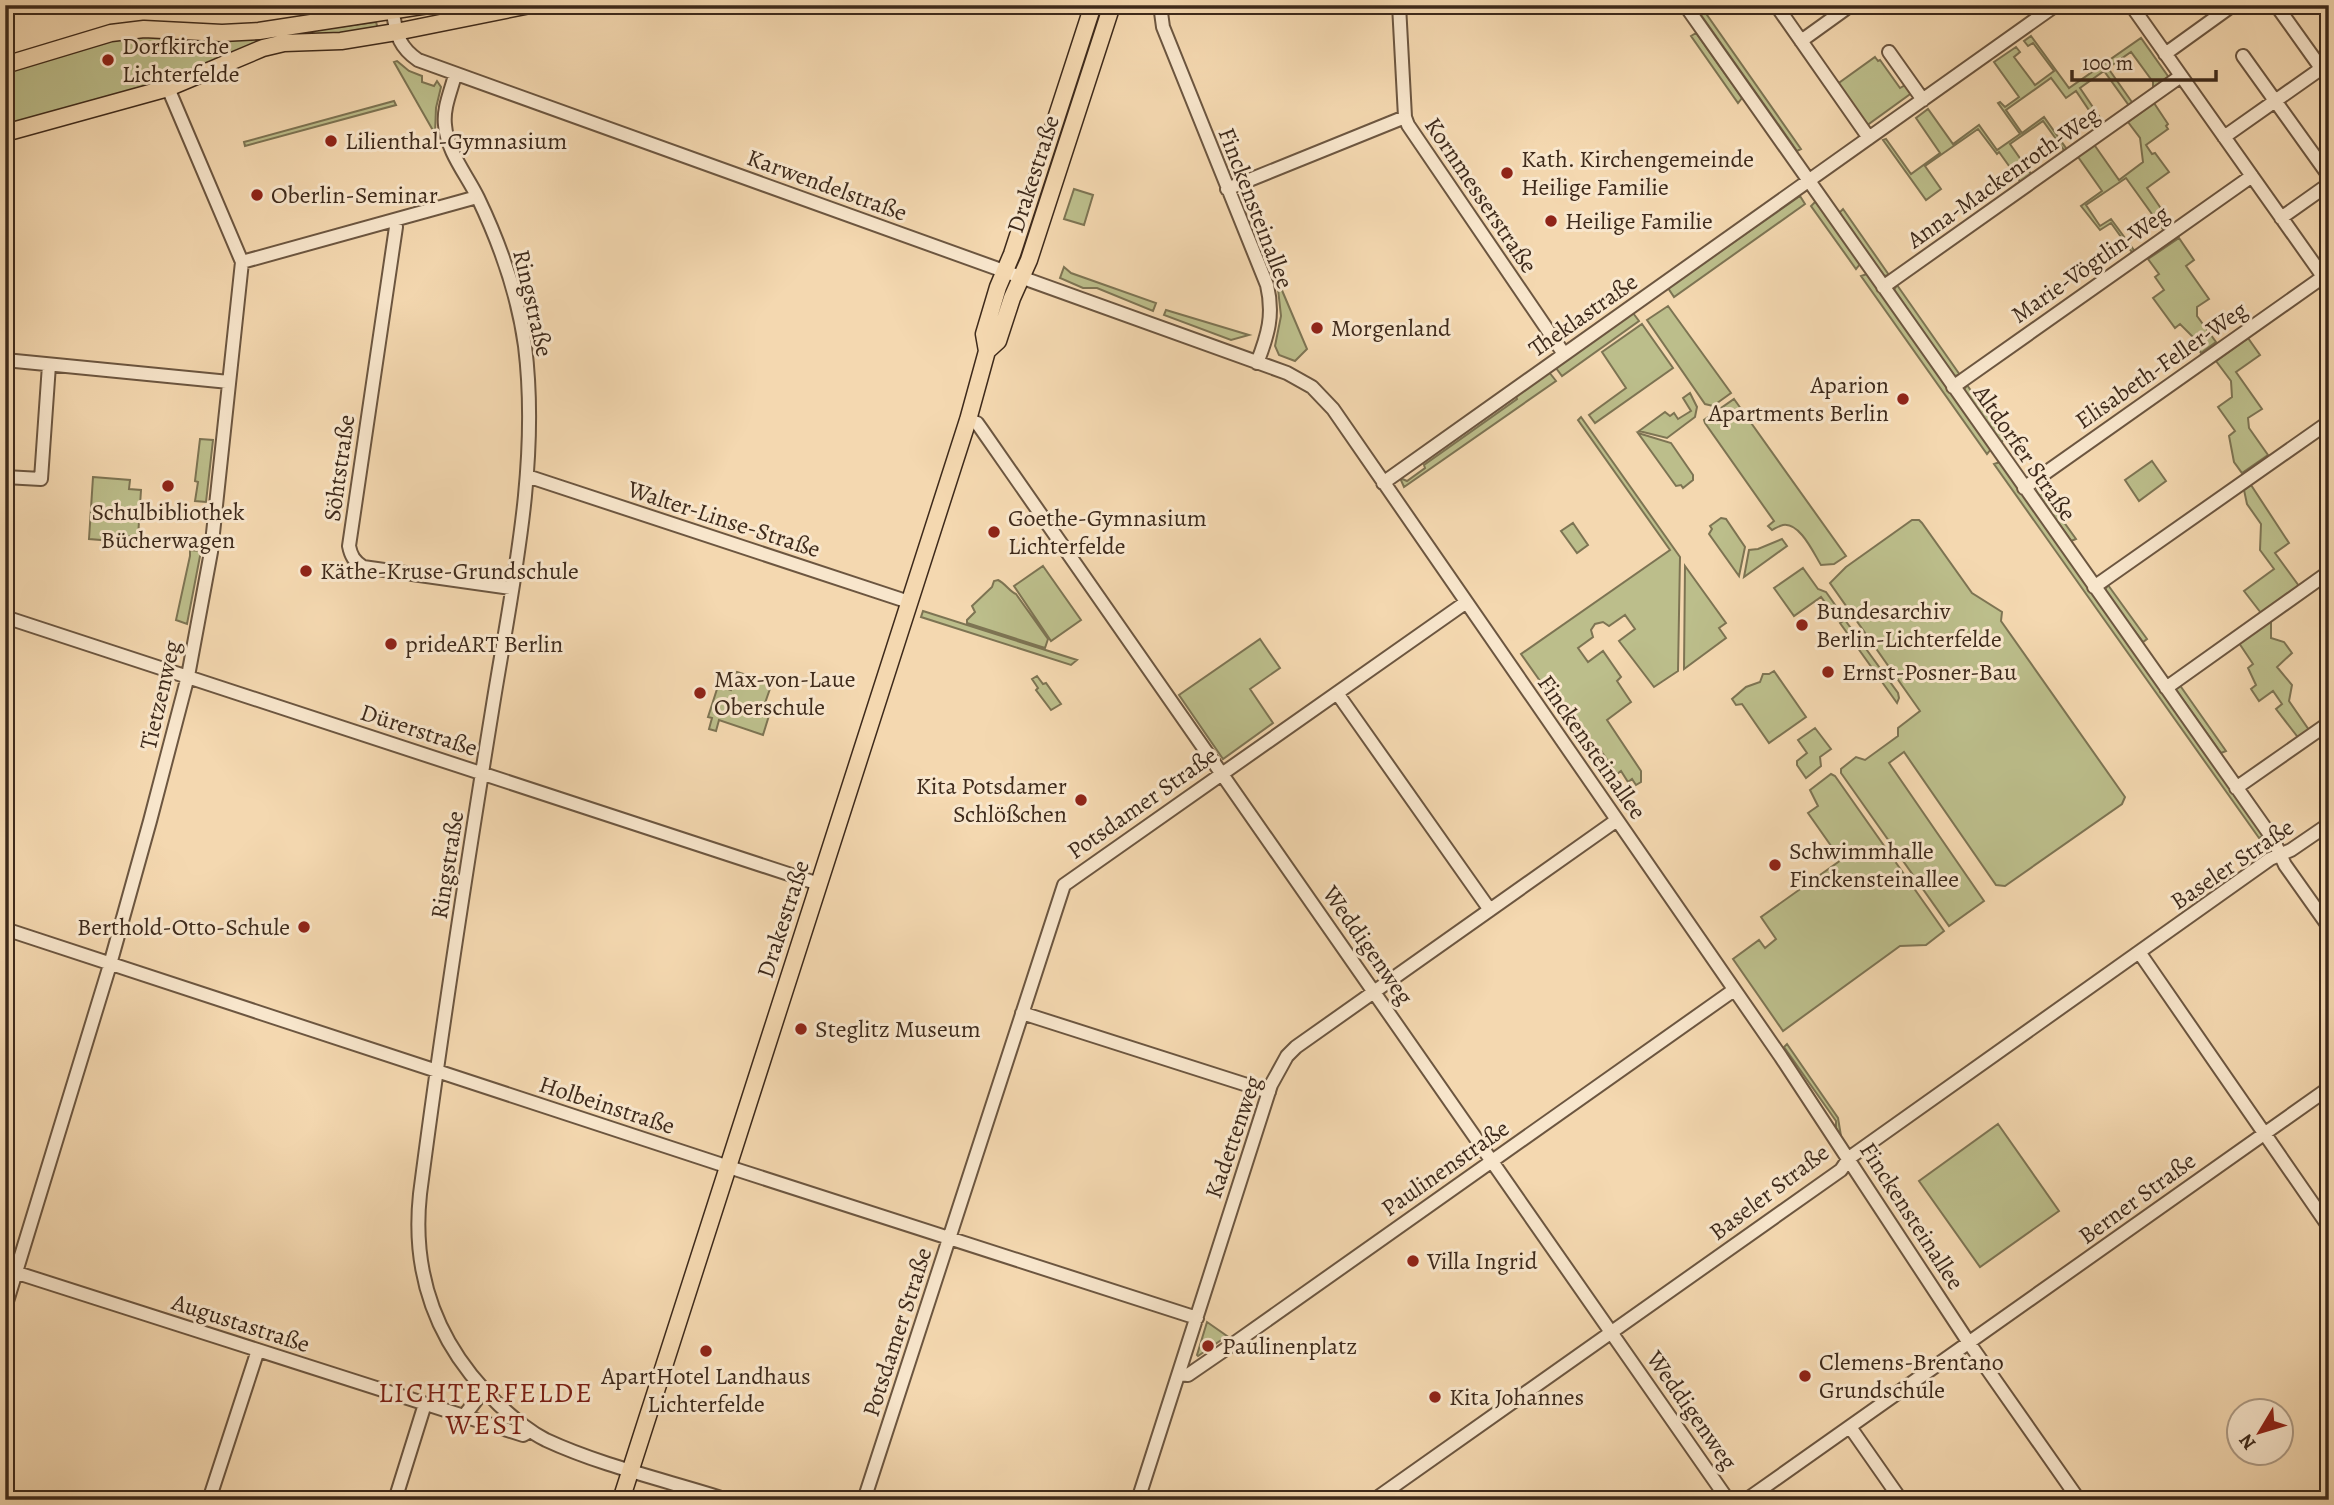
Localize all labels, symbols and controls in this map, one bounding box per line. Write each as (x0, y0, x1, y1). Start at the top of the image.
place label: Dorfkirche Lichterfelde (122, 30, 240, 90)
scale bar (2072, 38, 2215, 82)
text: 100 m (2082, 49, 2133, 77)
marker: Dorfkirche Lichterfelde (100, 52, 116, 68)
street label: Anna-Mackenroth-Weg (1900, 98, 2106, 256)
street label: Drakestraße (999, 111, 1067, 237)
street label: Kornmesserstraße (1417, 111, 1545, 279)
street label: Finckensteinallee (1211, 123, 1301, 293)
place label: Lilienthal-Gymnasium (345, 125, 567, 157)
marker: Lilienthal-Gymnasium (323, 133, 339, 149)
street label: Karwendelstraße (743, 141, 911, 229)
place label: Kath. Kirchengemeinde Heilige Familie (1521, 143, 1754, 203)
marker: Kath. Kirchengemeinde Heilige Familie (1499, 165, 1515, 181)
place label: Oberlin-Seminar (271, 179, 438, 211)
marker: Oberlin-Seminar (249, 187, 265, 203)
street label: Marie-Vögtlin-Weg (2005, 198, 2175, 330)
place label: Heilige Familie (1565, 205, 1713, 237)
marker: Heilige Familie (1543, 213, 1559, 229)
street label: Ringstraße (505, 246, 561, 360)
street label: Theklastraße (1522, 266, 1644, 364)
street label: Elisabeth-Feller-Weg (2069, 294, 2253, 436)
place label: Morgenland (1331, 312, 1451, 344)
marker: Morgenland (1309, 320, 1325, 336)
place label: Aparion Apartments Berlin (1707, 369, 1889, 429)
street label: Altdorfer Straße (1966, 378, 2084, 527)
marker: Aparion Apartments Berlin (1895, 391, 1911, 407)
street label: Söhtstraße (316, 413, 362, 523)
street label: Walter-Linse-Straße (623, 472, 824, 565)
marker: Schulbibliothek Bücherwagen (160, 478, 176, 494)
place label: Schulbibliothek Bücherwagen (91, 496, 245, 556)
place label: Goethe-Gymnasium Lichterfelde (1008, 502, 1207, 562)
marker: Goethe-Gymnasium Lichterfelde (986, 524, 1002, 540)
place label: Käthe-Kruse-Grundschule (320, 555, 579, 587)
marker: Käthe-Kruse-Grundschule (298, 563, 314, 579)
place label: Bundesarchiv Berlin-Lichterfelde (1816, 595, 2002, 655)
marker: Bundesarchiv Berlin-Lichterfelde (1794, 617, 1810, 633)
place label: prideART Berlin (405, 628, 563, 660)
marker: prideART Berlin (383, 636, 399, 652)
street label: Tietzenweg (132, 637, 188, 753)
place label: Ernst-Posner-Bau (1842, 656, 2017, 688)
place label: Max-von-Laue Oberschule (714, 663, 855, 723)
marker: Ernst-Posner-Bau (1820, 664, 1836, 680)
street label: Finckensteinallee (1530, 668, 1654, 826)
marker: Max-von-Laue Oberschule (692, 685, 708, 701)
street label: Dürerstraße (356, 696, 482, 764)
street label: Potsdamer Straße (1061, 739, 1223, 867)
place label: Kita Potsdamer Schlößchen (916, 770, 1067, 830)
marker: Kita Potsdamer Schlößchen (1073, 792, 1089, 808)
street label: Ringstraße (423, 809, 471, 921)
street label: Baseler Straße (2164, 811, 2300, 917)
place label: Schwimmhalle Finckensteinallee (1789, 835, 1959, 895)
street label: Drakestraße (749, 856, 817, 982)
marker: Schwimmhalle Finckensteinallee (1767, 857, 1783, 873)
street label: Weddigenweg (1315, 878, 1421, 1011)
place label: Berthold-Otto-Schule (77, 911, 290, 943)
marker: Berthold-Otto-Schule (296, 919, 312, 935)
place label: Steglitz Museum (815, 1013, 981, 1045)
marker: Steglitz Museum (793, 1021, 809, 1037)
street label: Holbeinstraße (535, 1068, 679, 1142)
street label: Kadettenweg (1197, 1071, 1269, 1203)
street label: Paulinenstraße (1375, 1112, 1515, 1224)
street label: Baseler Straße (1703, 1136, 1835, 1248)
street label: Finckensteinallee (1852, 1136, 1972, 1296)
street label: Berner Straße (2072, 1145, 2202, 1251)
street label: Potsdamer Straße (855, 1243, 939, 1421)
place label: Villa Ingrid (1426, 1245, 1538, 1277)
marker: Villa Ingrid (1405, 1253, 1421, 1269)
street label: Augustastraße (167, 1285, 314, 1360)
place label: Paulinenplatz (1222, 1330, 1357, 1362)
marker: Paulinenplatz (1200, 1338, 1216, 1354)
marker: ApartHotel Landhaus Lichterfelde (698, 1343, 714, 1359)
street label: Weddigenweg (1639, 1343, 1745, 1476)
place label: Clemens-Brentano Grundschule (1819, 1346, 2004, 1406)
place label: ApartHotel Landhaus Lichterfelde (600, 1360, 811, 1420)
marker: Clemens-Brentano Grundschule (1797, 1368, 1813, 1384)
district label: LICHTERFELDE WEST (378, 1374, 594, 1444)
place label: Kita Johannes (1449, 1381, 1584, 1413)
marker: Kita Johannes (1427, 1389, 1443, 1405)
north arrow (2226, 1396, 2296, 1466)
text: N (2233, 1428, 2262, 1455)

